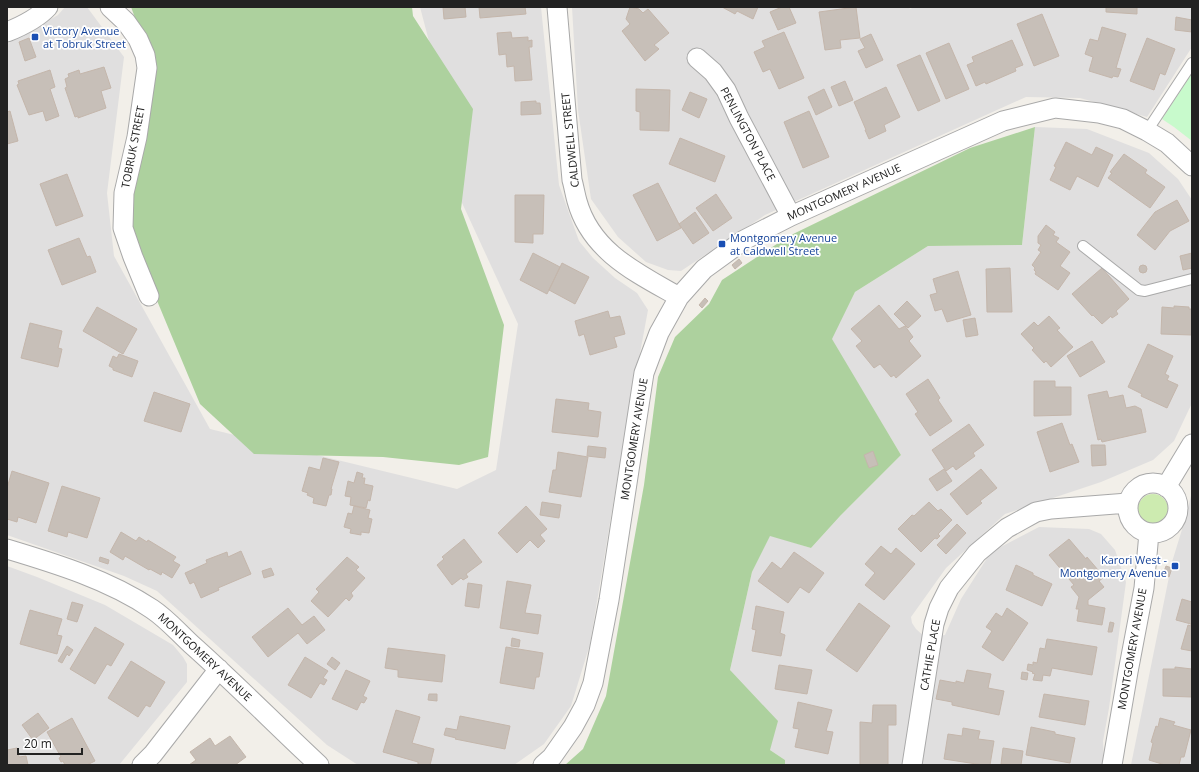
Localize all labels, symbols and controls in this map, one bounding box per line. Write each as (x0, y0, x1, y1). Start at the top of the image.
place label: Victory Avenue at Tobruk Street (43, 23, 126, 51)
marker: Victory Avenue at Tobruk Street (30, 32, 40, 42)
street label: PENLINGTON PLACE (717, 84, 780, 183)
street label: CALDWELL STREET (557, 92, 582, 188)
street label: TOBRUK STREET (117, 105, 148, 189)
street label: MONTGOMERY AVENUE (784, 160, 903, 223)
place label: Montgomery Avenue at Caldwell Street (730, 230, 837, 258)
marker: Montgomery Avenue at Caldwell Street (717, 239, 727, 249)
street label: MONTGOMERY AVENUE (616, 377, 651, 501)
place label: Karori West - Montgomery Avenue (1060, 552, 1167, 580)
marker: Karori West - Montgomery Avenue (1170, 561, 1180, 571)
street label: MONTGOMERY AVENUE (1113, 587, 1150, 711)
street label: MONTGOMERY AVENUE (155, 609, 256, 704)
street label: CATHIE PLACE (916, 618, 943, 692)
scale bar (18, 730, 82, 756)
text: 20 m (24, 735, 52, 752)

